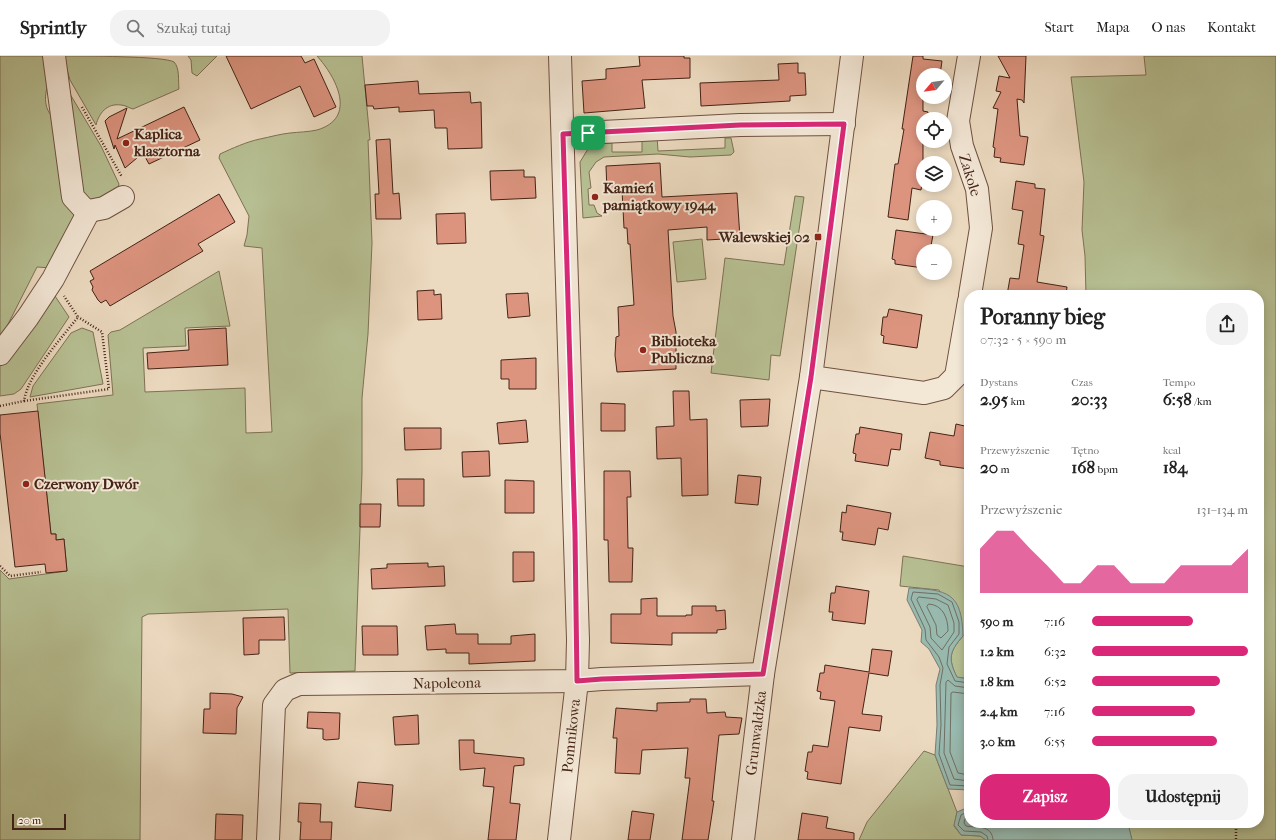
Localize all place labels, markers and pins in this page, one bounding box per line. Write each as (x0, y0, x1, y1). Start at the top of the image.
pin (571, 116, 605, 150)
place label: Kaplica klasztorna (133, 125, 201, 160)
marker: Kaplica klasztorna (121, 138, 131, 148)
place label: Kamień pamiątkowy 1944 (602, 179, 716, 215)
marker: Kamień pamiątkowy 1944 (590, 192, 600, 202)
place label: Walewskiej 02 (718, 228, 810, 246)
marker: Walewskiej 02 (813, 232, 823, 242)
place label: Biblioteka Publiczna (651, 332, 717, 367)
marker: Biblioteka Publiczna (638, 345, 648, 355)
place label: Czerwony Dwór (34, 475, 139, 493)
marker: Czerwony Dwór (21, 479, 31, 489)

